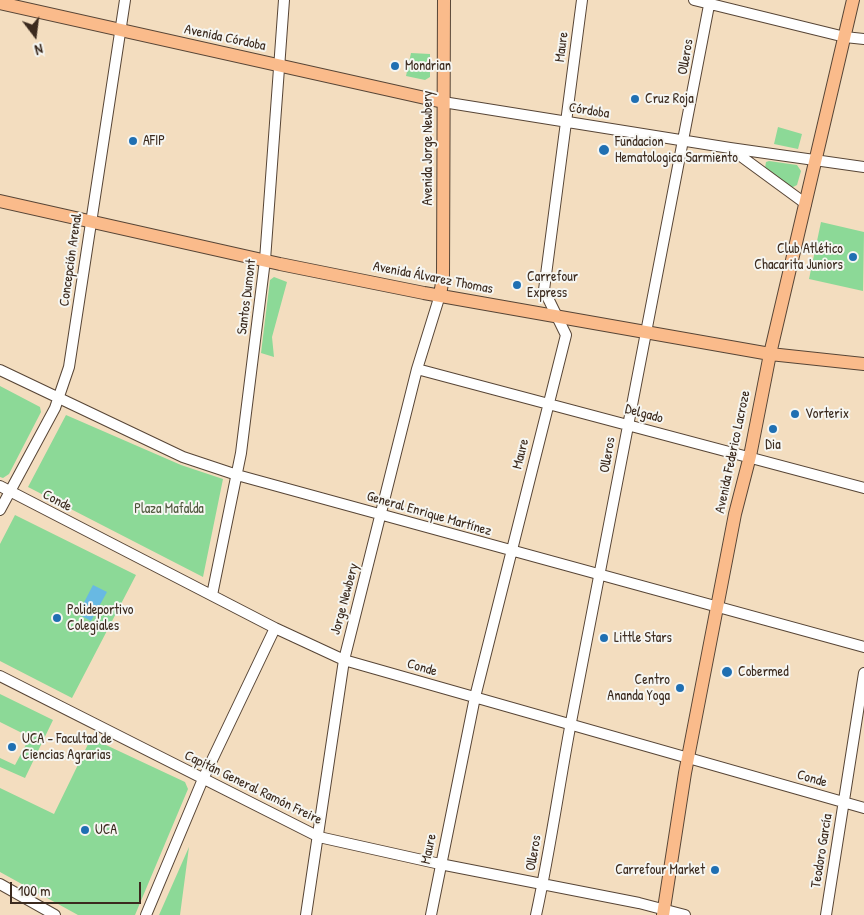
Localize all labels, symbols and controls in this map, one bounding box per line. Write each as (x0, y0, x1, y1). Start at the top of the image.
north arrow (10, 10, 60, 60)
street label: Avenida Córdoba (183, 21, 267, 55)
street label: Maure (552, 31, 572, 63)
street label: Olleros (675, 38, 697, 76)
text: N (33, 40, 45, 60)
place label: Mondrian (405, 58, 451, 74)
marker: Mondrian (389, 60, 401, 72)
street label: Avenida Jorge Newbery (420, 90, 436, 206)
place label: Cruz Roja (645, 91, 694, 107)
marker: Cruz Roja (629, 93, 641, 105)
street label: Córdoba (567, 99, 611, 123)
place label: AFIP (143, 133, 165, 149)
place label: Fundacion Hematologica Sarmiento (615, 134, 738, 166)
marker: AFIP (127, 135, 139, 147)
marker: Fundacion Hematologica Sarmiento (597, 143, 611, 157)
street label: Concepción Arenal (56, 212, 86, 308)
place label: Club Atlético Chacarita Juniors (754, 241, 843, 274)
marker: Club Atlético Chacarita Juniors (847, 251, 859, 263)
street label: Santos Dumont (234, 258, 260, 336)
street label: Avenida Álvarez Thomas (372, 258, 494, 298)
place label: Carrefour Express (527, 269, 578, 302)
marker: Carrefour Express (511, 279, 523, 291)
street label: Avenida Federico Lacroze (712, 389, 754, 515)
street label: Delgado (623, 401, 665, 427)
place label: Vorterix (805, 406, 849, 422)
marker: Vorterix (789, 408, 801, 420)
marker: Dia (767, 423, 779, 435)
street label: Olleros (597, 436, 619, 474)
street label: Maure (509, 437, 533, 471)
place label: Dia (765, 437, 781, 453)
street label: Conde (40, 487, 74, 515)
street label: General Enrique Martínez (365, 488, 493, 540)
park label: Plaza Mafalda (134, 501, 204, 517)
street label: Jorge Newbery (327, 561, 363, 637)
place label: Polideportivo Colegiales (67, 602, 133, 634)
marker: Polideportivo Colegiales (51, 612, 63, 624)
place label: Little Stars (614, 630, 672, 646)
marker: Little Stars (598, 632, 610, 644)
street label: Conde (405, 656, 439, 680)
place label: Cobermed (738, 664, 789, 680)
marker: Cobermed (720, 665, 734, 679)
place label: Centro Ananda Yoga (607, 672, 670, 704)
marker: Centro Ananda Yoga (674, 682, 686, 694)
place label: UCA - Facultad de Ciencias Agrarias (22, 731, 112, 764)
marker: UCA - Facultad de Ciencias Agrarias (6, 741, 18, 753)
street label: Capitán General Ramón Freire (181, 747, 325, 829)
street label: Conde (795, 767, 829, 791)
street label: Teodoro García (808, 813, 836, 889)
place label: UCA (95, 822, 117, 838)
marker: UCA (79, 824, 91, 836)
street label: Maure (418, 832, 440, 866)
street label: Olleros (523, 834, 545, 872)
place label: Carrefour Market (615, 862, 705, 878)
marker: Carrefour Market (709, 864, 721, 876)
scale bar (12, 872, 144, 904)
text: 100 m (18, 880, 51, 901)

